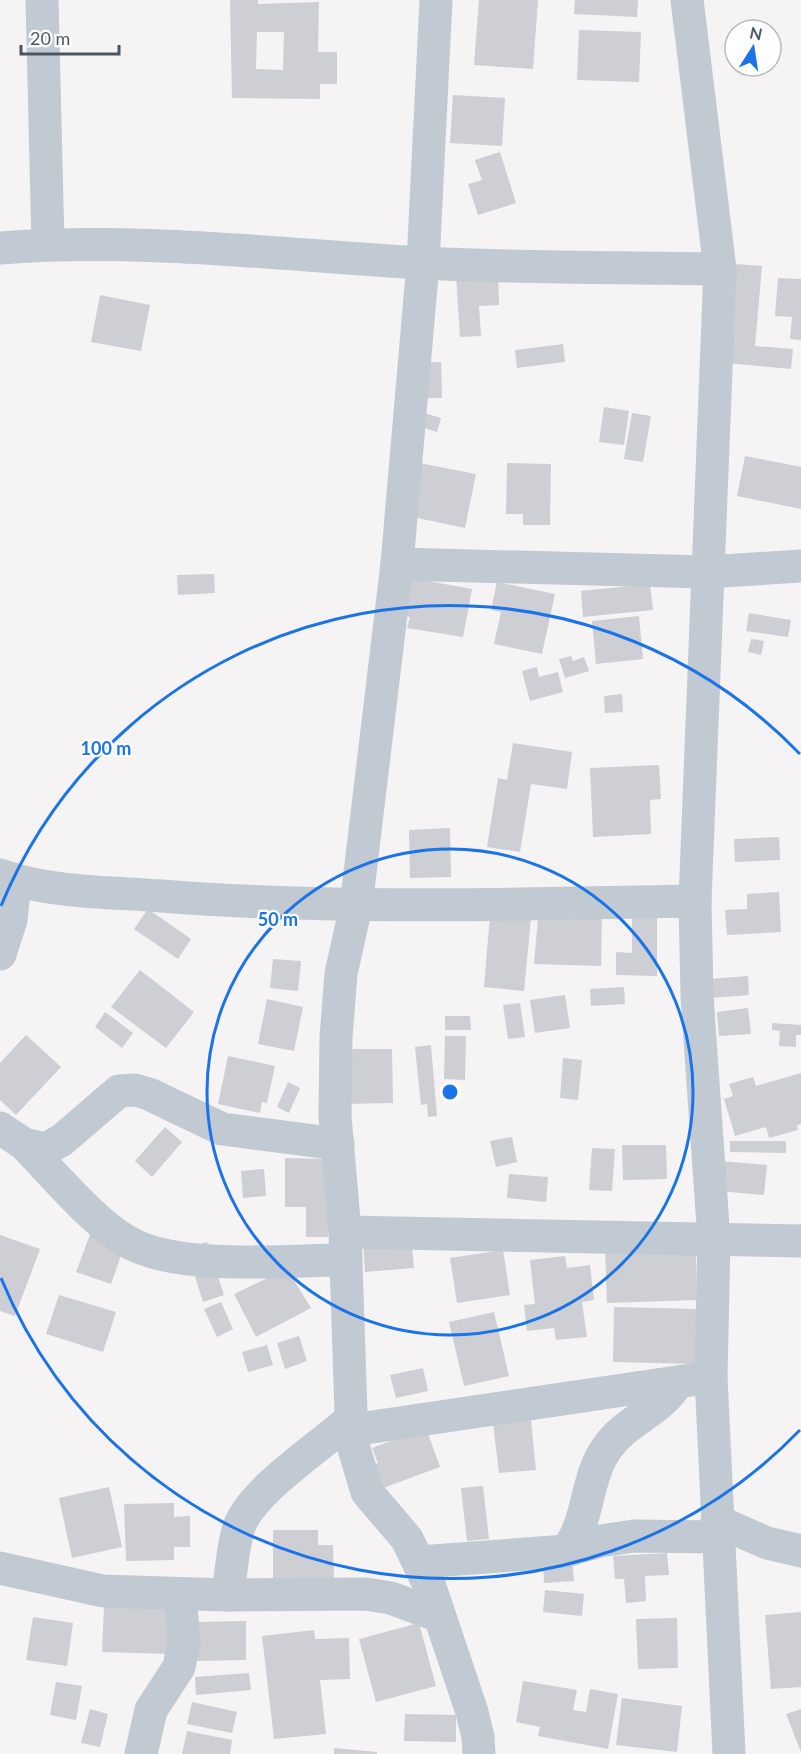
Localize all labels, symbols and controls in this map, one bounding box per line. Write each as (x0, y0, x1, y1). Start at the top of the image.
scale bar (21, 18, 118, 56)
north arrow (723, 18, 783, 78)
text: N (748, 22, 764, 43)
text: 20 m (30, 27, 70, 49)
text: 100 m (81, 737, 131, 759)
text: 50 m (258, 908, 298, 930)
centre of rings (440, 1082, 460, 1102)

